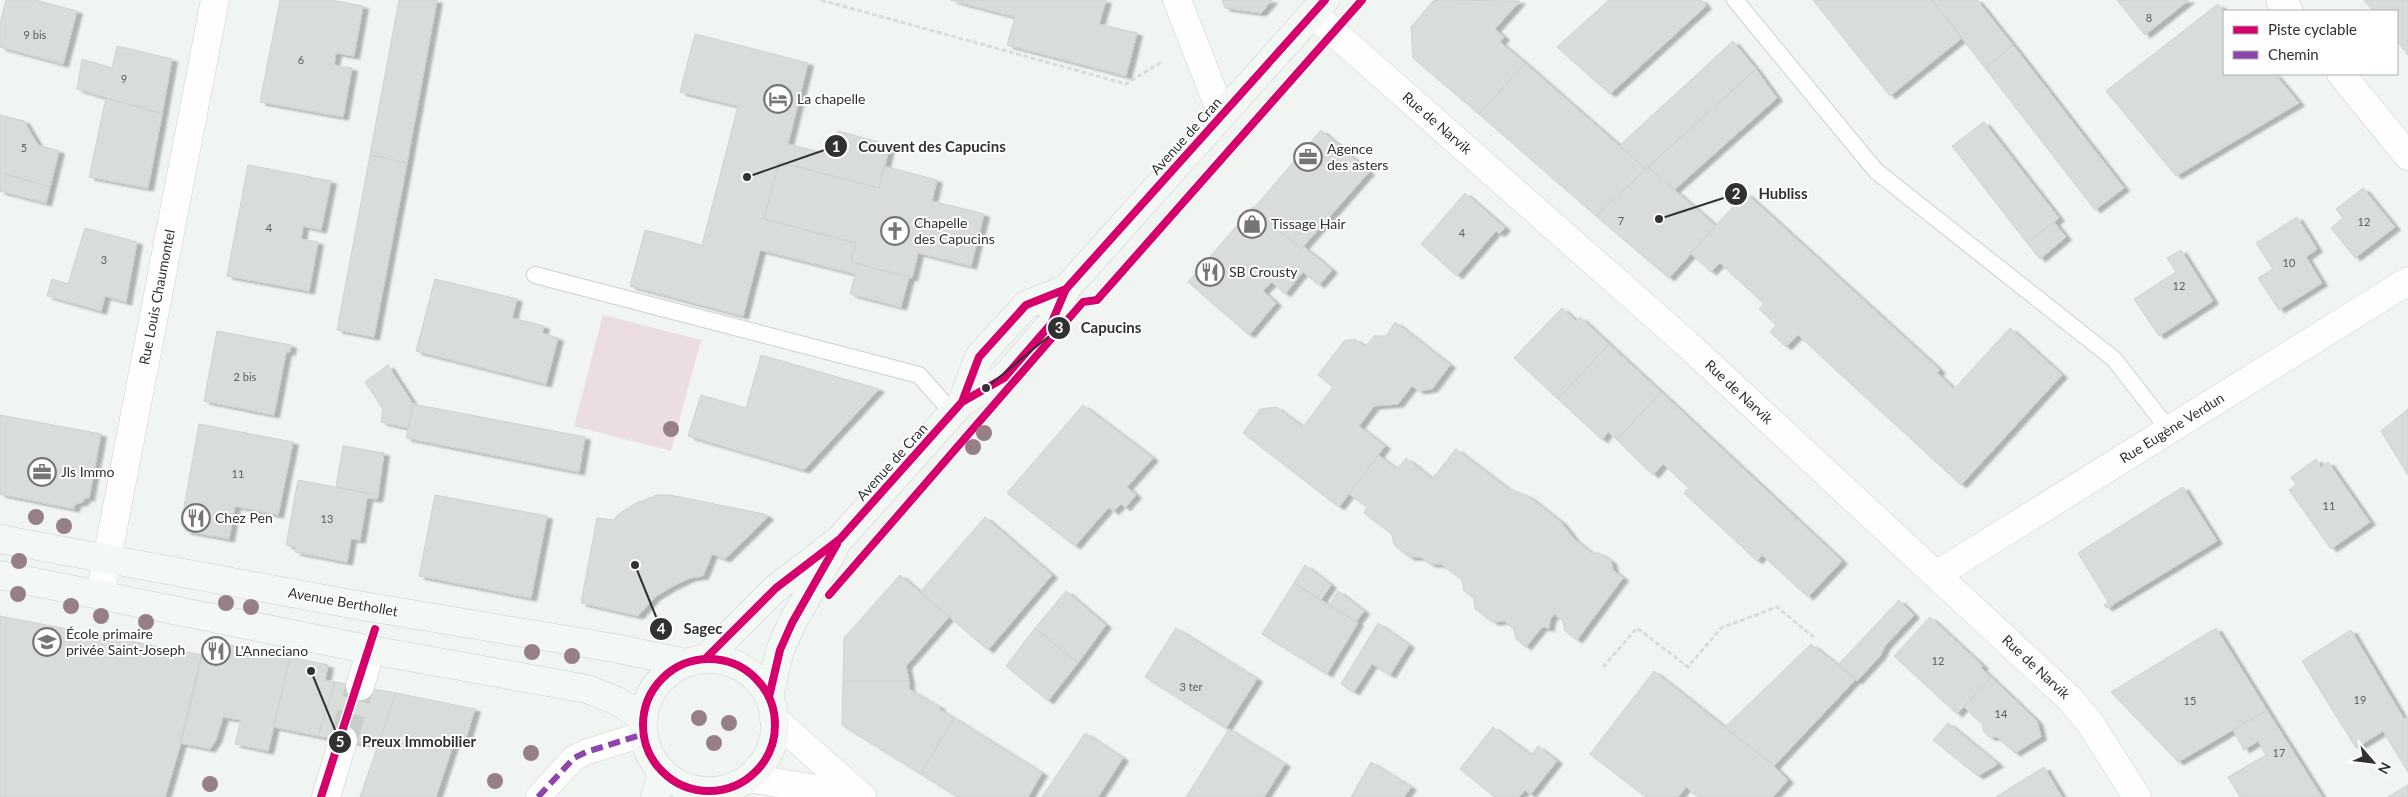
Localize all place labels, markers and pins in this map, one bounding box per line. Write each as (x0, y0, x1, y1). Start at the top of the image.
hotel icon: La chapelle (763, 84, 793, 114)
place label: La chapelle (797, 90, 865, 107)
callout: Couvent des Capucins (824, 131, 1016, 161)
place label: Agence des asters (1327, 140, 1388, 173)
office icon: Agence des asters (1293, 142, 1323, 172)
callout: Hubliss (1723, 179, 1817, 209)
shop icon: Tissage Hair (1237, 209, 1267, 239)
place label: Chapelle des Capucins (914, 214, 995, 247)
place label: Tissage Hair (1271, 215, 1346, 232)
church icon: Chapelle des Capucins (880, 216, 910, 246)
restaurant icon: SB Crousty (1195, 257, 1225, 287)
place label: SB Crousty (1229, 263, 1298, 280)
callout: Capucins (1046, 313, 1152, 343)
office icon: Jls Immo (27, 457, 57, 487)
place label: Jls Immo (61, 463, 115, 480)
restaurant icon: Chez Pen (181, 503, 211, 533)
place label: Chez Pen (215, 509, 273, 526)
callout: Sagec (649, 614, 733, 644)
place label: École primaire privée Saint-Joseph (66, 625, 185, 658)
school or university icon: École primaire privée Saint-Joseph (32, 627, 62, 657)
restaurant icon: L'Anneciano (201, 636, 231, 666)
place label: L'Anneciano (235, 642, 308, 659)
callout: Preux Immobilier (327, 727, 486, 757)

